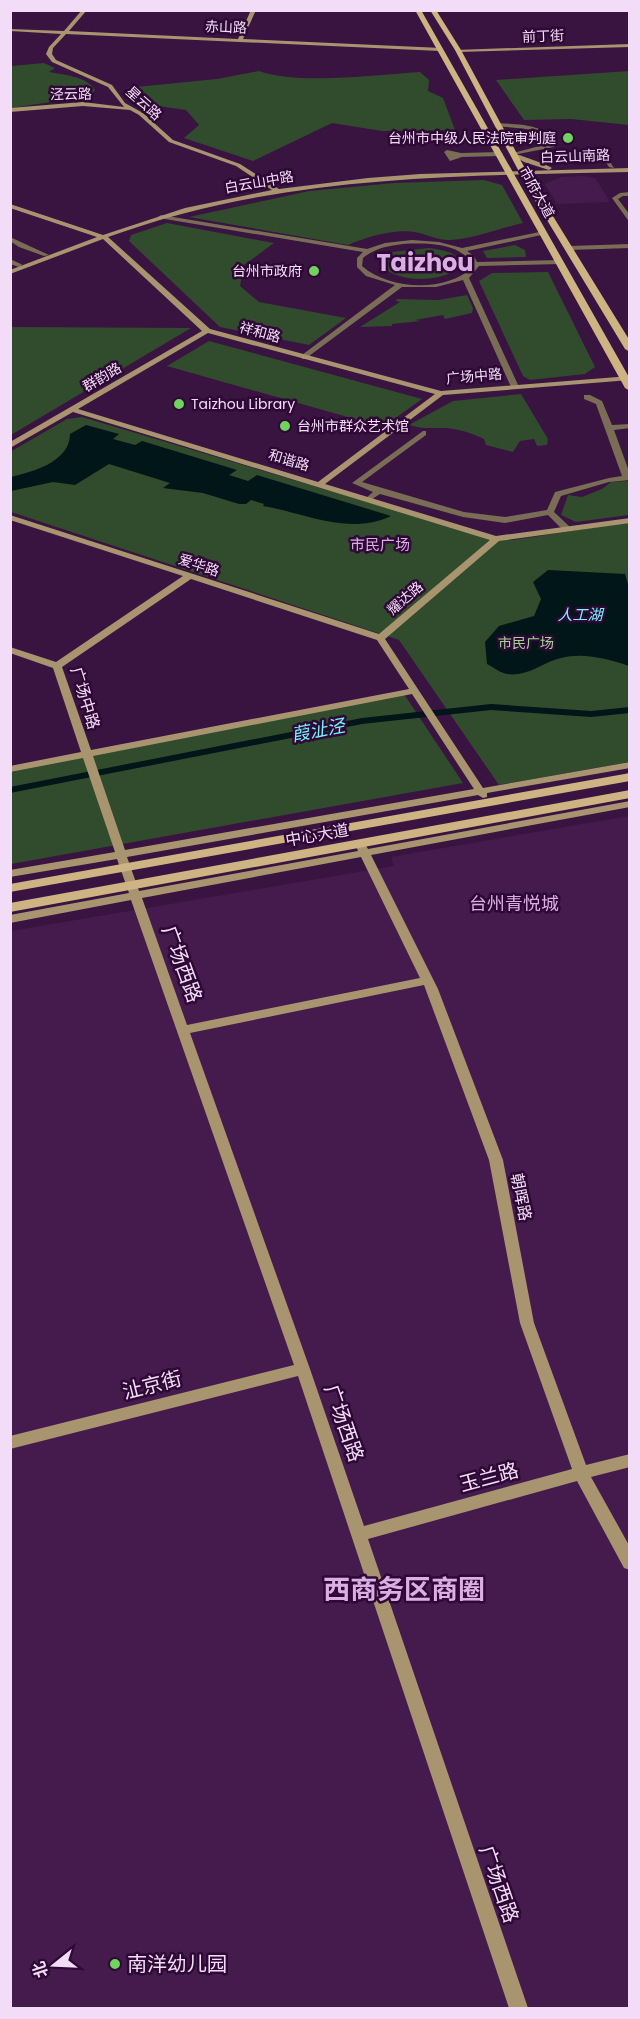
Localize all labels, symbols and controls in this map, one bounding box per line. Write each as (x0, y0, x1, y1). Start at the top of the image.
street label: 赤山路 (205, 16, 247, 38)
street label: 前丁街 (522, 25, 564, 47)
street label: 星云路 (122, 82, 166, 124)
street label: 泾云路 (50, 84, 92, 104)
place label: 台州市中级人民法院审判庭 (388, 128, 556, 148)
marker: 台州市中级人民法院审判庭 (561, 131, 575, 145)
street label: 白云山南路 (540, 145, 610, 167)
street label: 市府大道 (515, 163, 559, 221)
street label: 白云山中路 (223, 166, 295, 198)
district label: Taizhou (376, 246, 474, 279)
place label: 台州市政府 (232, 261, 302, 281)
marker: 台州市政府 (307, 264, 321, 278)
street label: 祥和路 (237, 317, 283, 347)
street label: 群韵路 (79, 358, 125, 396)
street label: 广场中路 (445, 364, 503, 388)
place label: Taizhou Library (191, 394, 295, 414)
marker: Taizhou Library (172, 397, 186, 411)
place label: 台州市群众艺术馆 (297, 416, 409, 436)
marker: 台州市群众艺术馆 (278, 419, 292, 433)
street label: 和谐路 (266, 444, 312, 476)
district label: 市民广场 (350, 534, 410, 555)
street label: 爱华路 (176, 549, 222, 581)
street label: 耀达路 (383, 577, 427, 619)
water label: 人工湖 (557, 604, 604, 625)
park label: 市民广场 (498, 633, 554, 653)
street label: 广场中路 (65, 664, 105, 732)
water label: 葭沚泾 (289, 712, 349, 747)
street label: 中心大道 (283, 818, 351, 852)
district label: 台州青悦城 (469, 891, 559, 916)
street label: 广场西路 (155, 922, 209, 1006)
street label: 朝晖路 (505, 1171, 537, 1223)
street label: 沚京街 (120, 1364, 184, 1406)
street label: 广场西路 (318, 1381, 370, 1465)
street label: 玉兰路 (456, 1456, 522, 1498)
district label: 西商务区商圈 (323, 1571, 485, 1608)
street label: 广场西路 (473, 1842, 525, 1926)
north arrow (24, 1935, 84, 1995)
place label: 南洋幼儿园 (127, 1950, 227, 1978)
marker: 南洋幼儿园 (108, 1957, 122, 1971)
text: 北 (27, 1958, 54, 1981)

